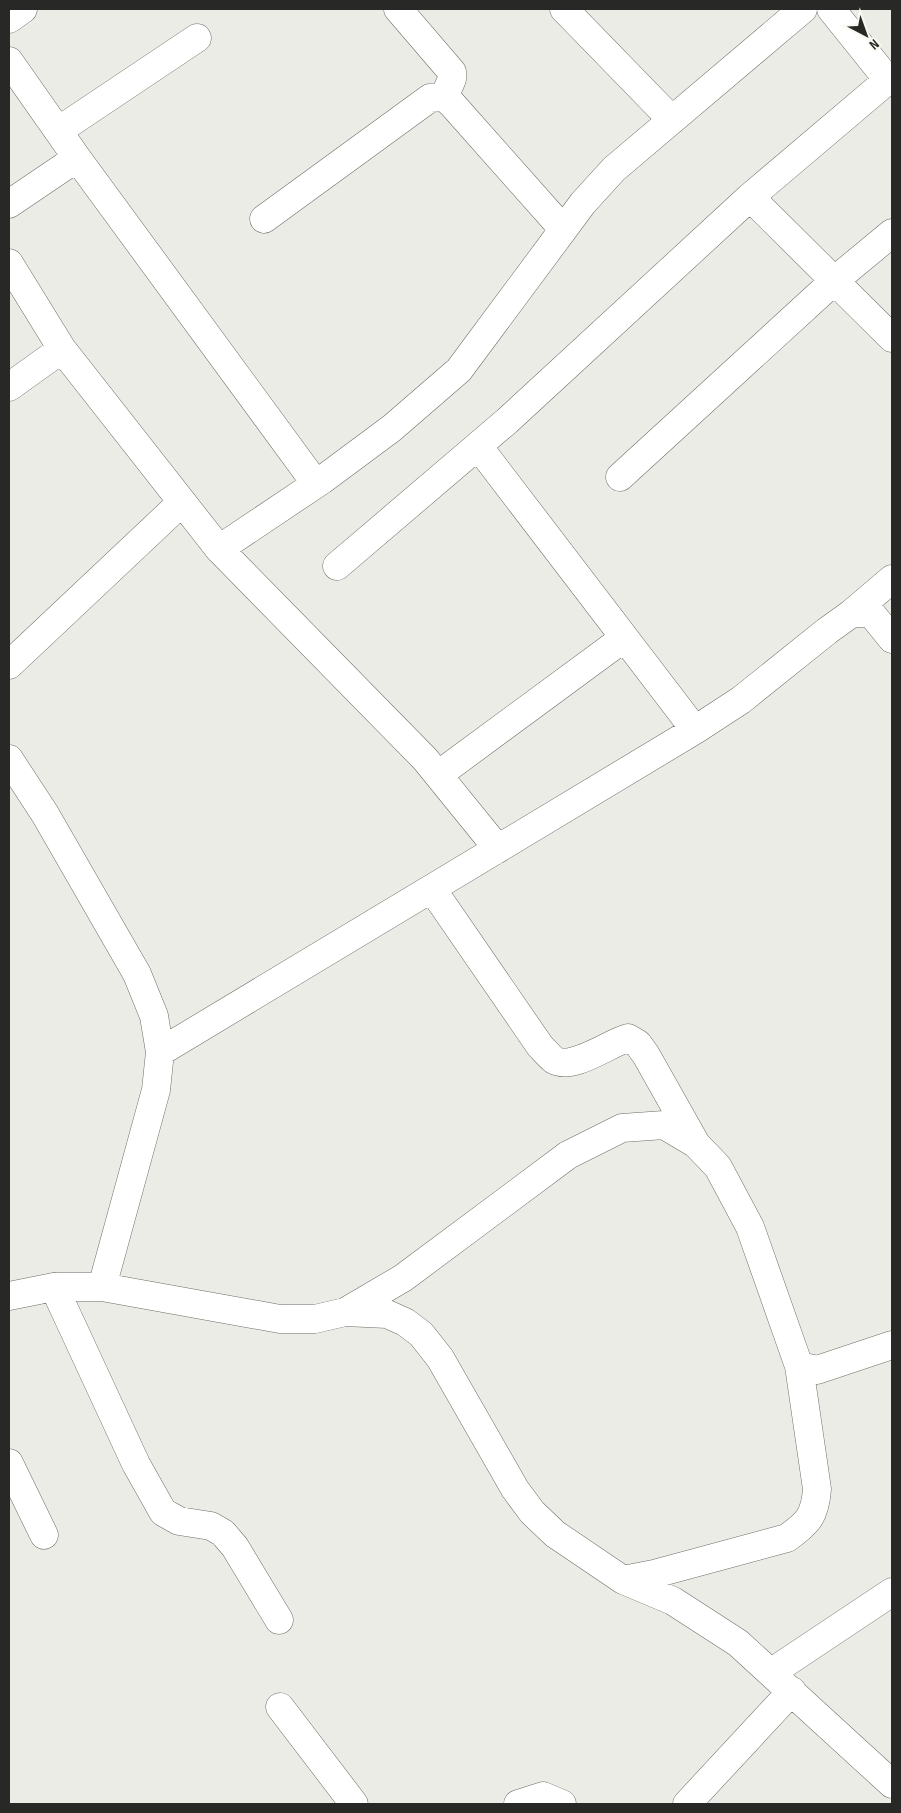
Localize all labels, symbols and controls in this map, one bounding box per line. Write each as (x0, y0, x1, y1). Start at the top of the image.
north arrow (841, 10, 891, 60)
text: N (866, 36, 883, 53)

